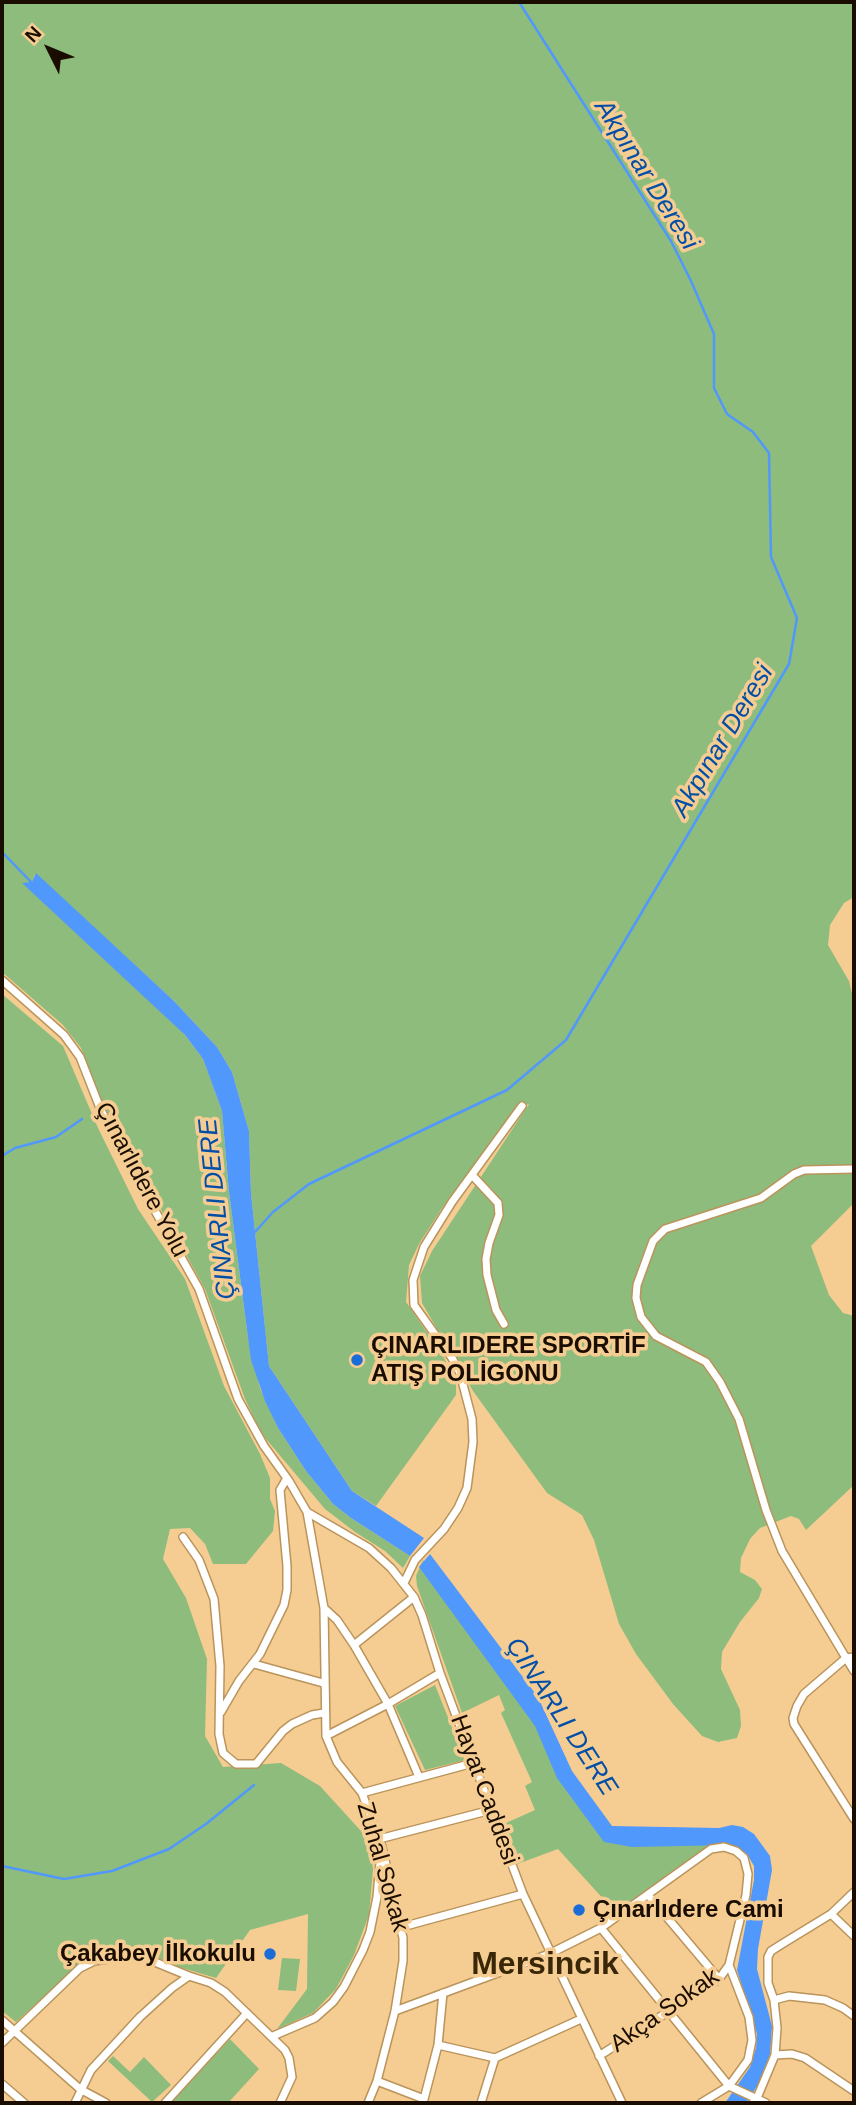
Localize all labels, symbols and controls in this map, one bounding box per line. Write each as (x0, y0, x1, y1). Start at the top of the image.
north arrow (14, 14, 84, 84)
text: N (21, 22, 46, 47)
water label: Akpınar Deresi (587, 94, 705, 256)
water label: Akpınar Deresi (665, 659, 781, 823)
street label: Çınarlıdere Yolu (88, 1098, 194, 1262)
water label: ÇINARLI DERE (193, 1117, 243, 1301)
place label: ÇINARLIDERE SPORTİF ATIŞ POLİGONU (371, 1332, 646, 1388)
marker: ÇINARLIDERE SPORTİF ATIŞ POLİGONU (349, 1352, 365, 1368)
water label: ÇINARLI DERE (498, 1632, 624, 1802)
street label: Hayat Caddesi (444, 1711, 524, 1869)
street label: Zuhal Sokak (350, 1799, 414, 1935)
place label: Çınarlıdere Cami (593, 1896, 784, 1924)
marker: Çınarlıdere Cami (571, 1902, 587, 1918)
place label: Çakabey İlkokulu (60, 1940, 256, 1968)
marker: Çakabey İlkokulu (262, 1946, 278, 1962)
district label: Mersincik (471, 1946, 619, 1984)
street label: Akça Sokak (605, 1963, 725, 2059)

